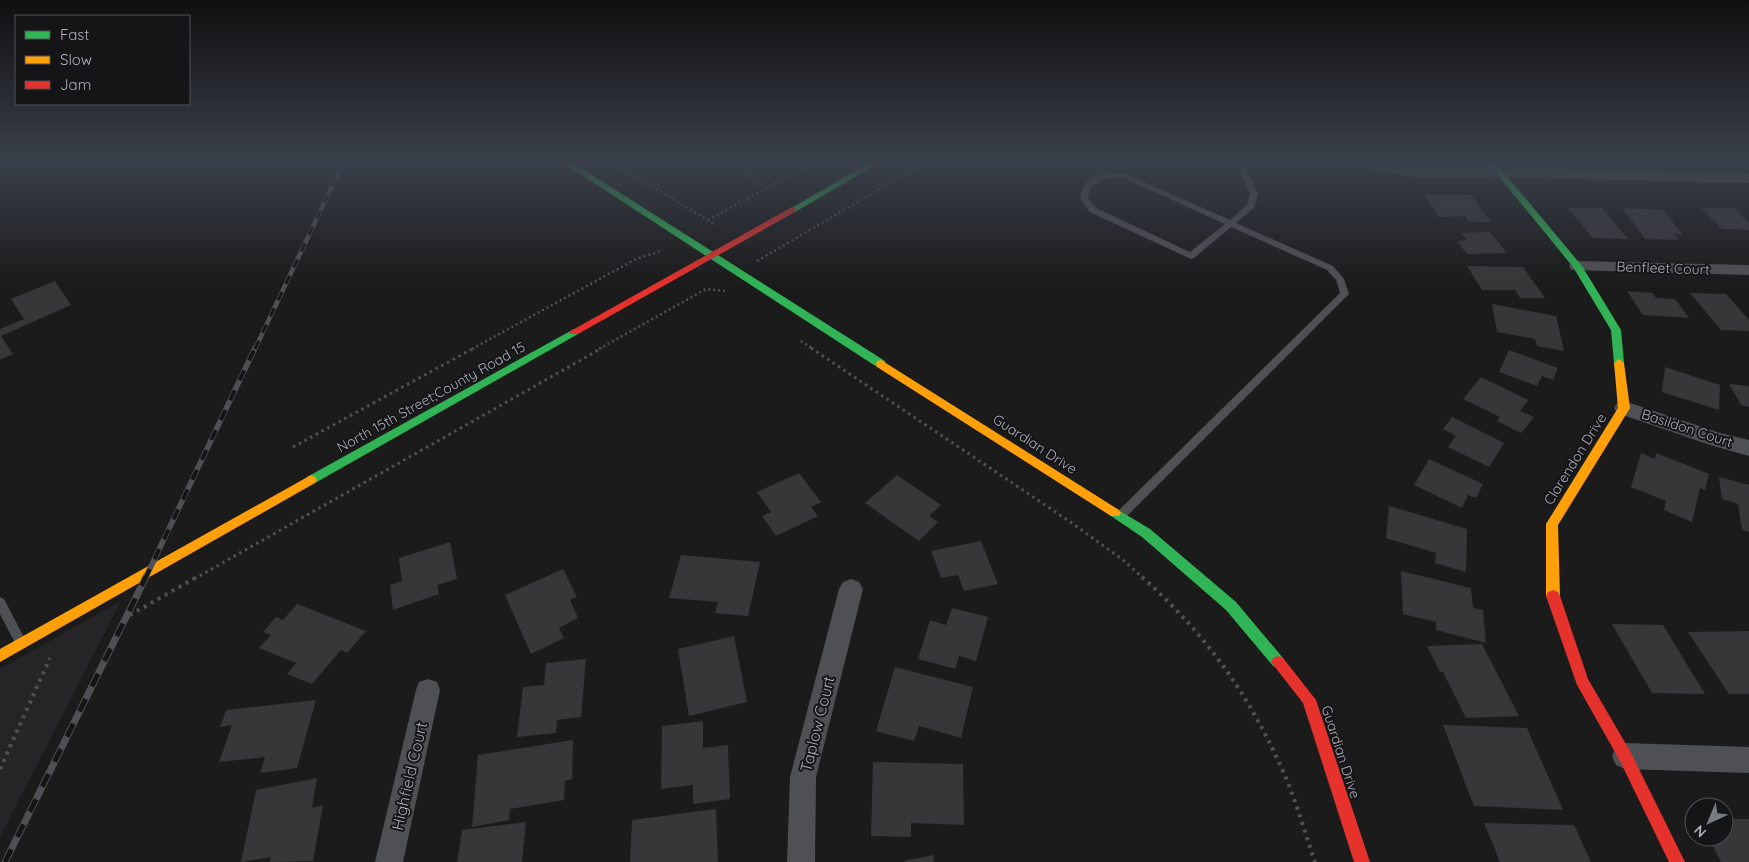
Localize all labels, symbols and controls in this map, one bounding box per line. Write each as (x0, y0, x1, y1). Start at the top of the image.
legend (15, 15, 190, 105)
text: Fast (60, 25, 89, 44)
text: Slow (60, 50, 92, 69)
text: Jam (60, 75, 91, 94)
street label: Benfleet Court (1616, 257, 1710, 279)
street label: North 15th Street;County Road 15 (334, 338, 528, 456)
street label: Basildon Court (1639, 405, 1735, 451)
street label: Guardian Drive (989, 410, 1081, 478)
street label: Clarendon Drive (1540, 410, 1610, 508)
street label: Taplow Court (795, 674, 839, 774)
street label: Guardian Drive (1317, 703, 1365, 801)
street label: Highfield Court (387, 720, 431, 832)
north arrow (1684, 797, 1734, 847)
text: N (1690, 821, 1710, 841)

